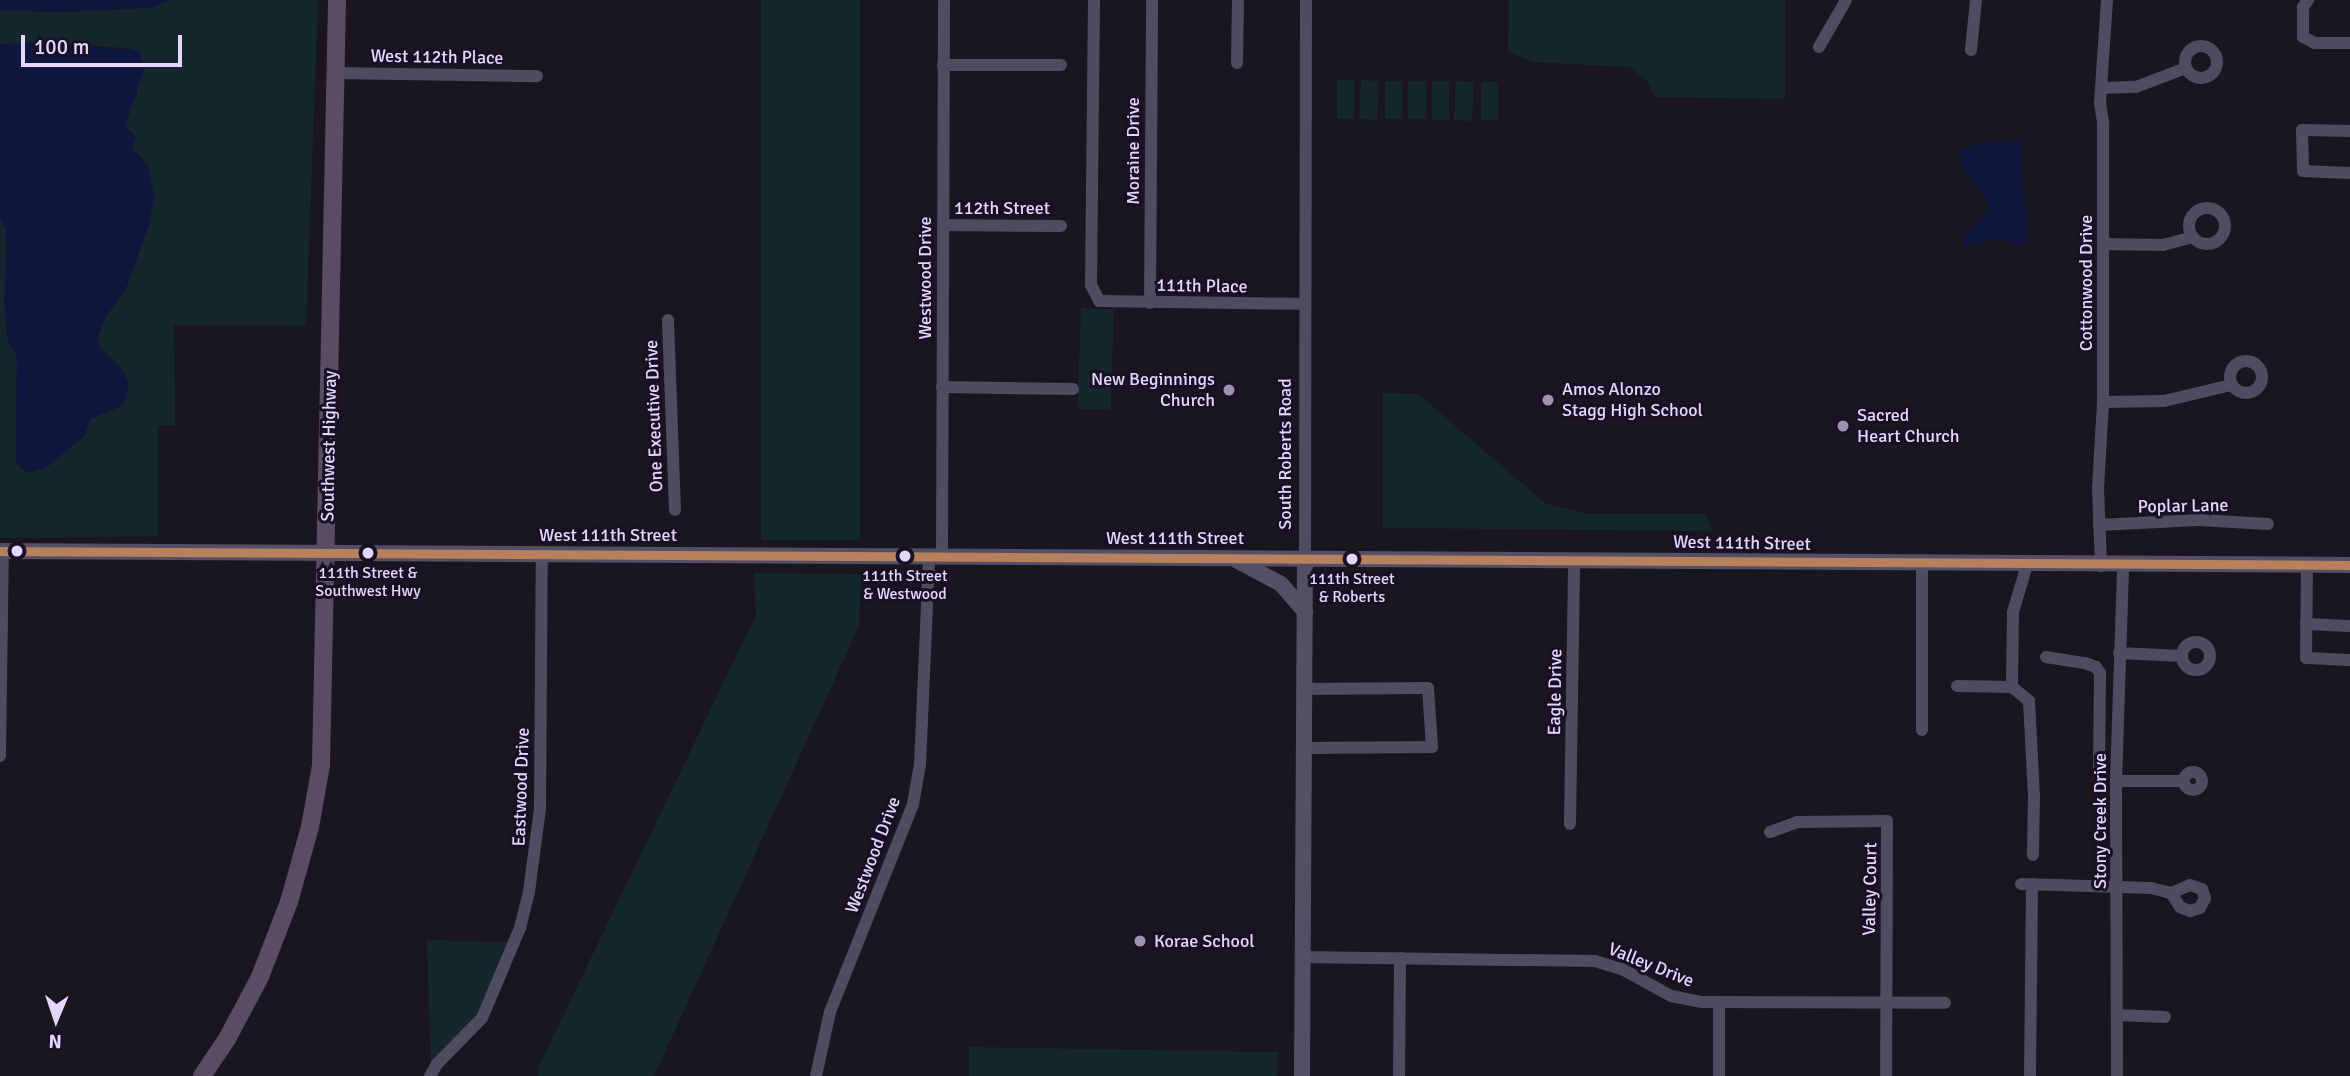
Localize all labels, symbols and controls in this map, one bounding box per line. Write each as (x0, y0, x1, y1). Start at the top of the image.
scale bar (24, 21, 186, 65)
text: 100 m (34, 34, 89, 60)
street label: West 112th Place (370, 45, 504, 69)
street label: Moraine Drive (1122, 97, 1144, 205)
street label: 112th Street (954, 197, 1050, 219)
street label: Cottonwood Drive (2075, 215, 2097, 351)
street label: Westwood Drive (914, 216, 936, 340)
street label: 111th Place (1156, 274, 1248, 298)
street label: One Executive Drive (641, 339, 667, 493)
place label: New Beginnings Church (1091, 369, 1215, 412)
street label: Southwest Highway (317, 370, 341, 522)
street label: South Roberts Road (1274, 378, 1296, 530)
place label: Amos Alonzo Stagg High School (1562, 379, 1703, 422)
marker: New Beginnings Church (1221, 382, 1237, 398)
marker: Amos Alonzo Stagg High School (1540, 392, 1556, 408)
place label: Sacred Heart Church (1857, 405, 1960, 448)
marker: Sacred Heart Church (1835, 418, 1851, 434)
street label: Poplar Lane (2137, 494, 2229, 518)
street label: West 111th Street (539, 524, 677, 546)
street label: West 111th Street (1106, 527, 1244, 549)
street label: West 111th Street (1673, 531, 1811, 555)
unlabelled marker (10, 544, 24, 558)
marker: 111th Street & Southwest Hwy (361, 546, 375, 560)
marker: 111th Street & Westwood (898, 549, 912, 563)
marker: 111th Street & Roberts (1345, 552, 1359, 566)
place label: 111th Street & Southwest Hwy (315, 563, 421, 601)
place label: 111th Street & Westwood (862, 566, 948, 604)
place label: 111th Street & Roberts (1309, 569, 1395, 607)
street label: Eagle Drive (1543, 648, 1567, 736)
street label: Eastwood Drive (508, 727, 534, 847)
street label: Stony Creek Drive (2089, 753, 2111, 889)
street label: Westwood Drive (841, 794, 905, 916)
street label: Valley Court (1858, 842, 1882, 936)
place label: Korae School (1154, 930, 1255, 952)
marker: Korae School (1132, 933, 1148, 949)
street label: Valley Drive (1605, 938, 1697, 992)
north arrow (21, 985, 91, 1055)
text: N (48, 1029, 62, 1053)

